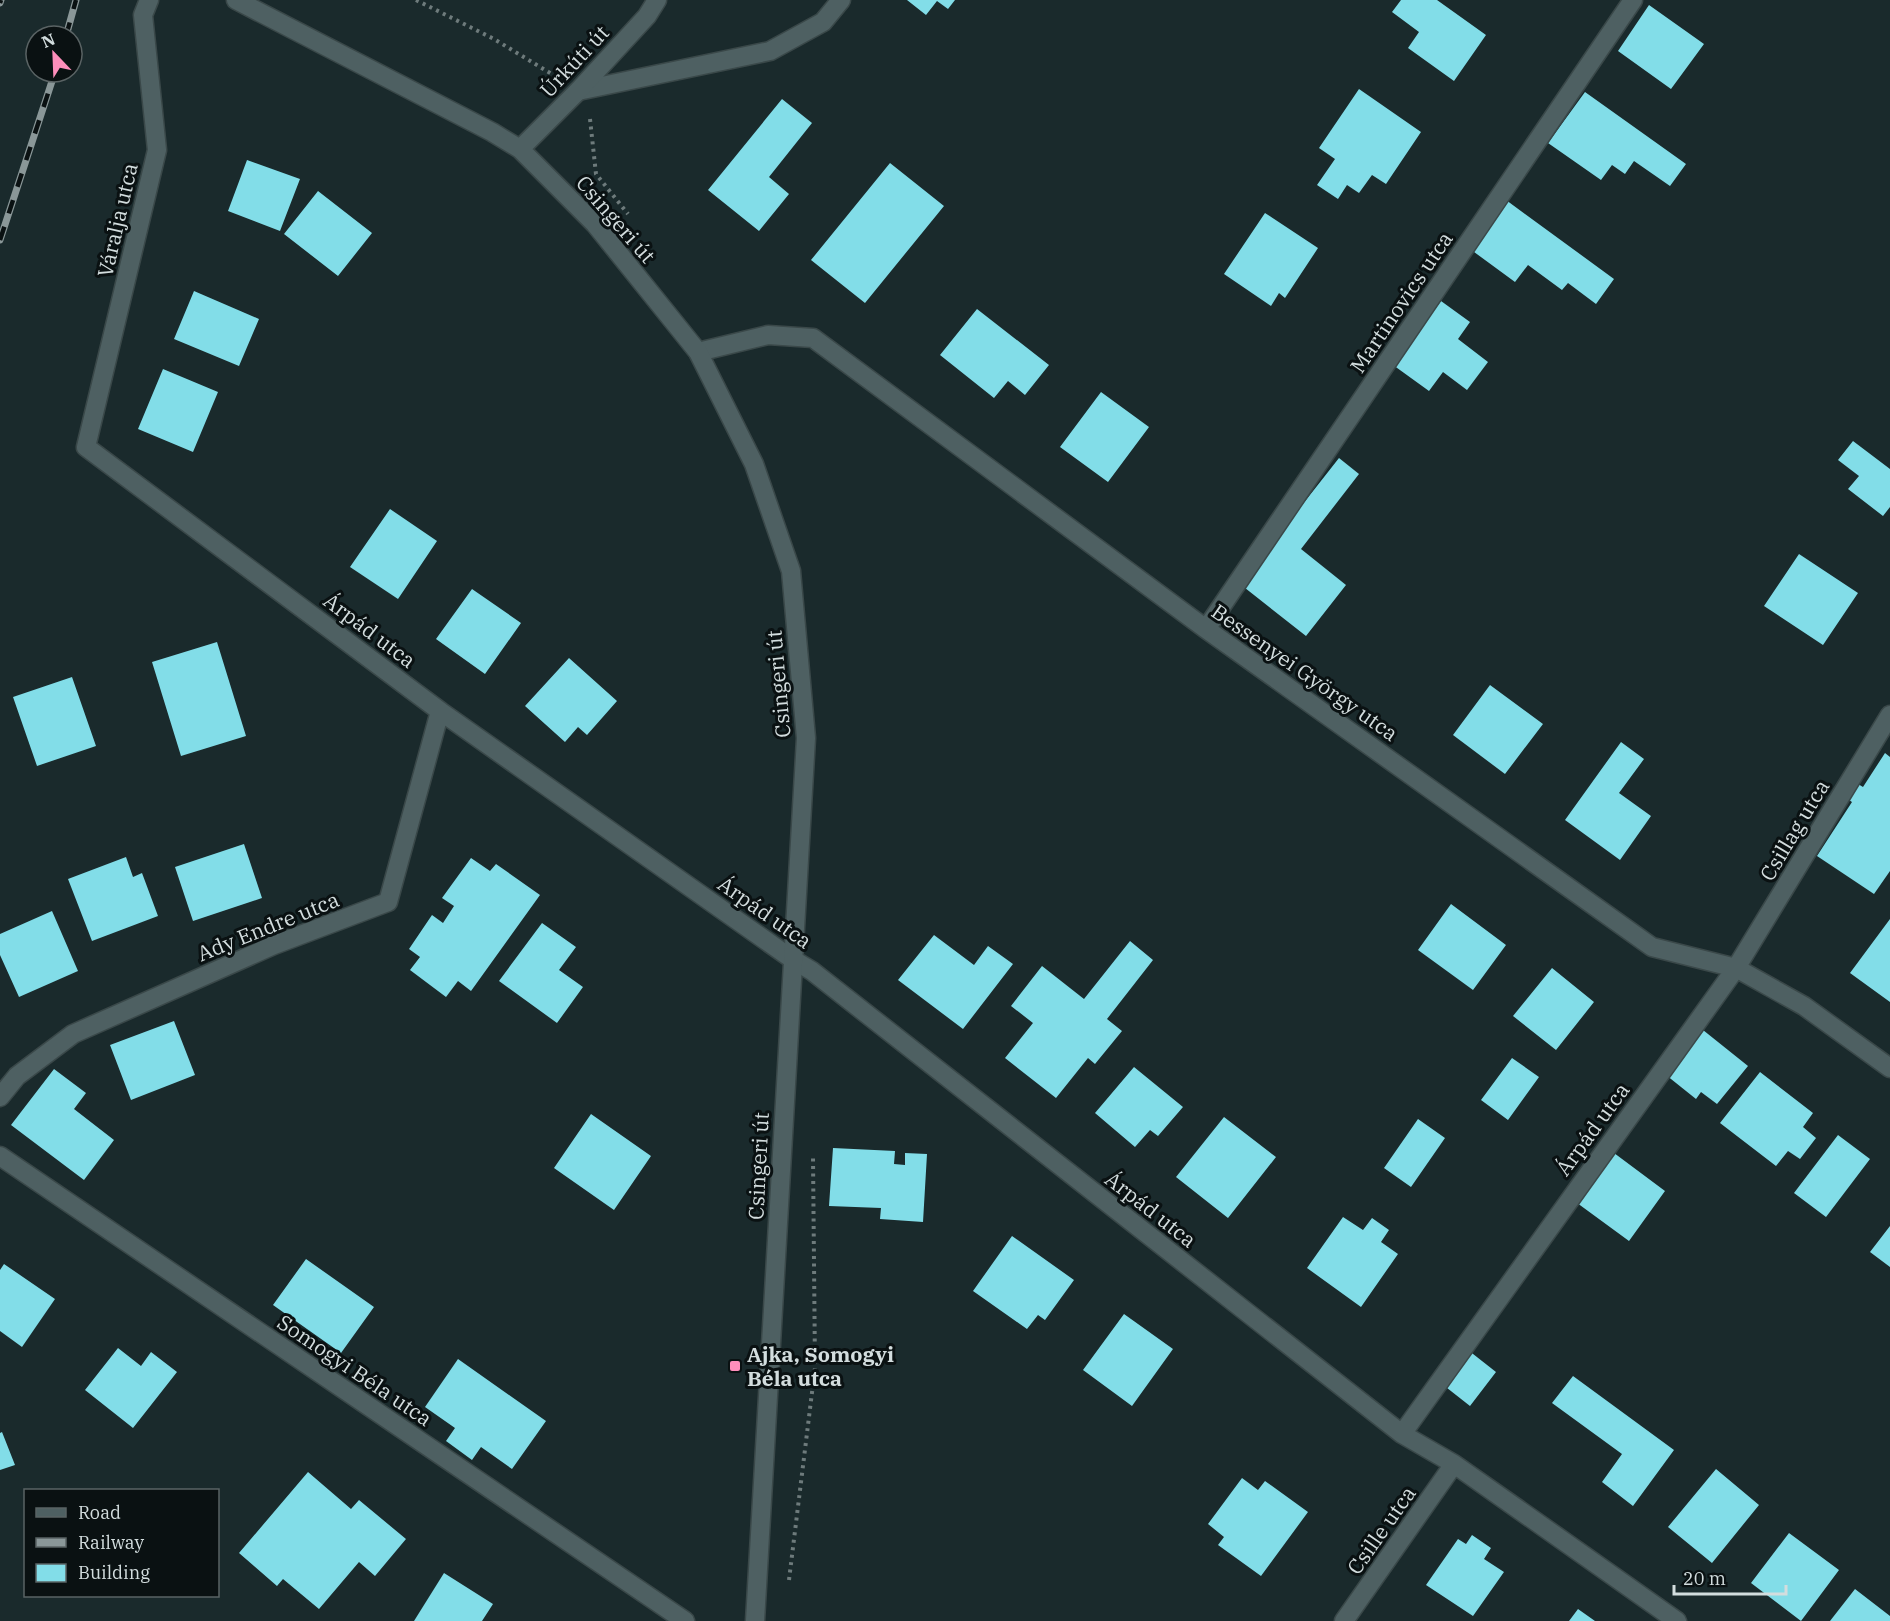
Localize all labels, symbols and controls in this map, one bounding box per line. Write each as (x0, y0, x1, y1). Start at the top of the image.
street label: Úrkúti út (533, 19, 615, 103)
north arrow (24, 24, 84, 84)
text: N (38, 29, 58, 52)
street label: Váralja utca (90, 160, 144, 280)
street label: Csingeri út (570, 169, 662, 269)
street label: Martinovics utca (1343, 226, 1459, 378)
street label: Árpád utca (318, 586, 422, 674)
street label: Bessenyei György utca (1206, 597, 1404, 747)
street label: Csingeri út (759, 629, 797, 739)
street label: Csillag utca (1753, 774, 1835, 886)
street label: Árpád utca (713, 869, 817, 955)
street label: Ady Endre utca (193, 885, 343, 967)
street label: Árpád utca (1549, 1077, 1635, 1181)
street label: Csingeri út (741, 1112, 775, 1220)
street label: Árpád utca (1100, 1165, 1202, 1253)
street label: Somogyi Béla utca (272, 1308, 438, 1432)
place label: Ajka, Somogyi Béla utca (747, 1340, 894, 1392)
marker: Ajka, Somogyi Béla utca (728, 1359, 742, 1373)
street label: Csille utca (1340, 1480, 1422, 1580)
legend (24, 1489, 219, 1597)
text: Road (78, 1501, 121, 1524)
text: Railway (78, 1531, 144, 1554)
scale bar (1674, 1558, 1786, 1596)
text: Building (78, 1561, 150, 1584)
text: 20 m (1683, 1567, 1726, 1590)

